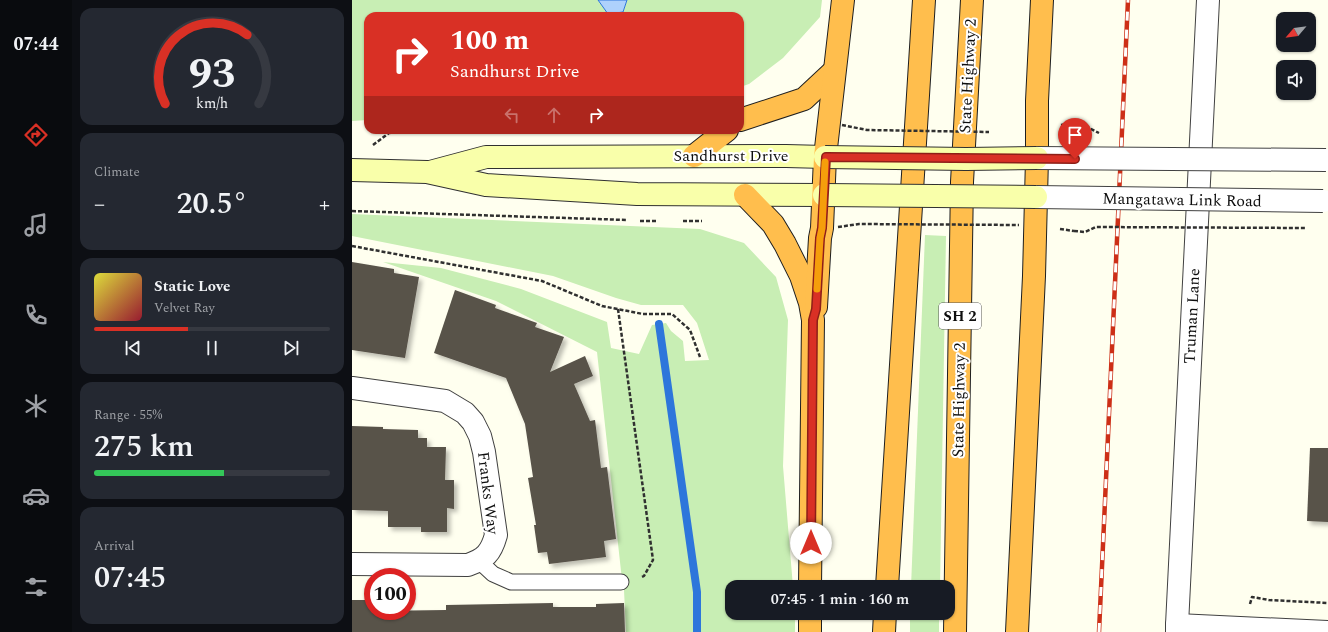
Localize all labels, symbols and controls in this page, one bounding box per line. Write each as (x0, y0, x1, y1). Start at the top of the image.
north arrow (1276, 12, 1316, 52)
map controls (1276, 12, 1316, 100)
street label: State Highway 2 (953, 18, 983, 134)
text: 100 m (450, 19, 529, 62)
icon: right (384, 28, 436, 80)
text: 07:44 (13, 31, 59, 58)
text: 93 (189, 43, 235, 106)
text: Sandhurst Drive (450, 58, 580, 85)
button: sound (1276, 60, 1316, 100)
text: km/h (196, 93, 228, 115)
icon: left (501, 104, 523, 126)
icon: ahead (543, 104, 565, 126)
icon: right (585, 104, 607, 126)
pin (1058, 118, 1092, 159)
icon: directions (22, 121, 50, 149)
icon: arrive (1064, 124, 1086, 146)
street label: Sandhurst Drive (673, 144, 789, 168)
text: Climate (94, 162, 140, 182)
text: 20.5° (176, 181, 248, 227)
street label: Mangatawa Link Road (1102, 187, 1262, 213)
text: − (94, 188, 105, 221)
text: + (319, 188, 330, 221)
icon: music (22, 211, 50, 239)
street label: Truman Lane (1178, 268, 1206, 364)
text: Static Love (154, 275, 230, 298)
text: Velvet Ray (154, 298, 215, 318)
icon: phone (22, 301, 50, 329)
road number: SH 2 (939, 303, 981, 329)
icon: previous (122, 337, 144, 359)
icon: pause (201, 337, 223, 359)
icon: next (280, 337, 302, 359)
street label: State Highway 2 (946, 342, 972, 458)
icon: climate (22, 392, 50, 420)
text: Range · 55% (94, 405, 162, 425)
text: 275 km (94, 424, 194, 470)
street label: Franks Way (471, 450, 505, 537)
icon: car (22, 482, 50, 510)
position arrow (790, 522, 832, 564)
text: Arrival (94, 536, 135, 556)
text: 07:45 (94, 555, 166, 601)
speed limit sign: 100 (364, 568, 416, 620)
icon: filters (22, 573, 50, 601)
text: 07:45 · 1 min · 160 m (771, 588, 909, 611)

